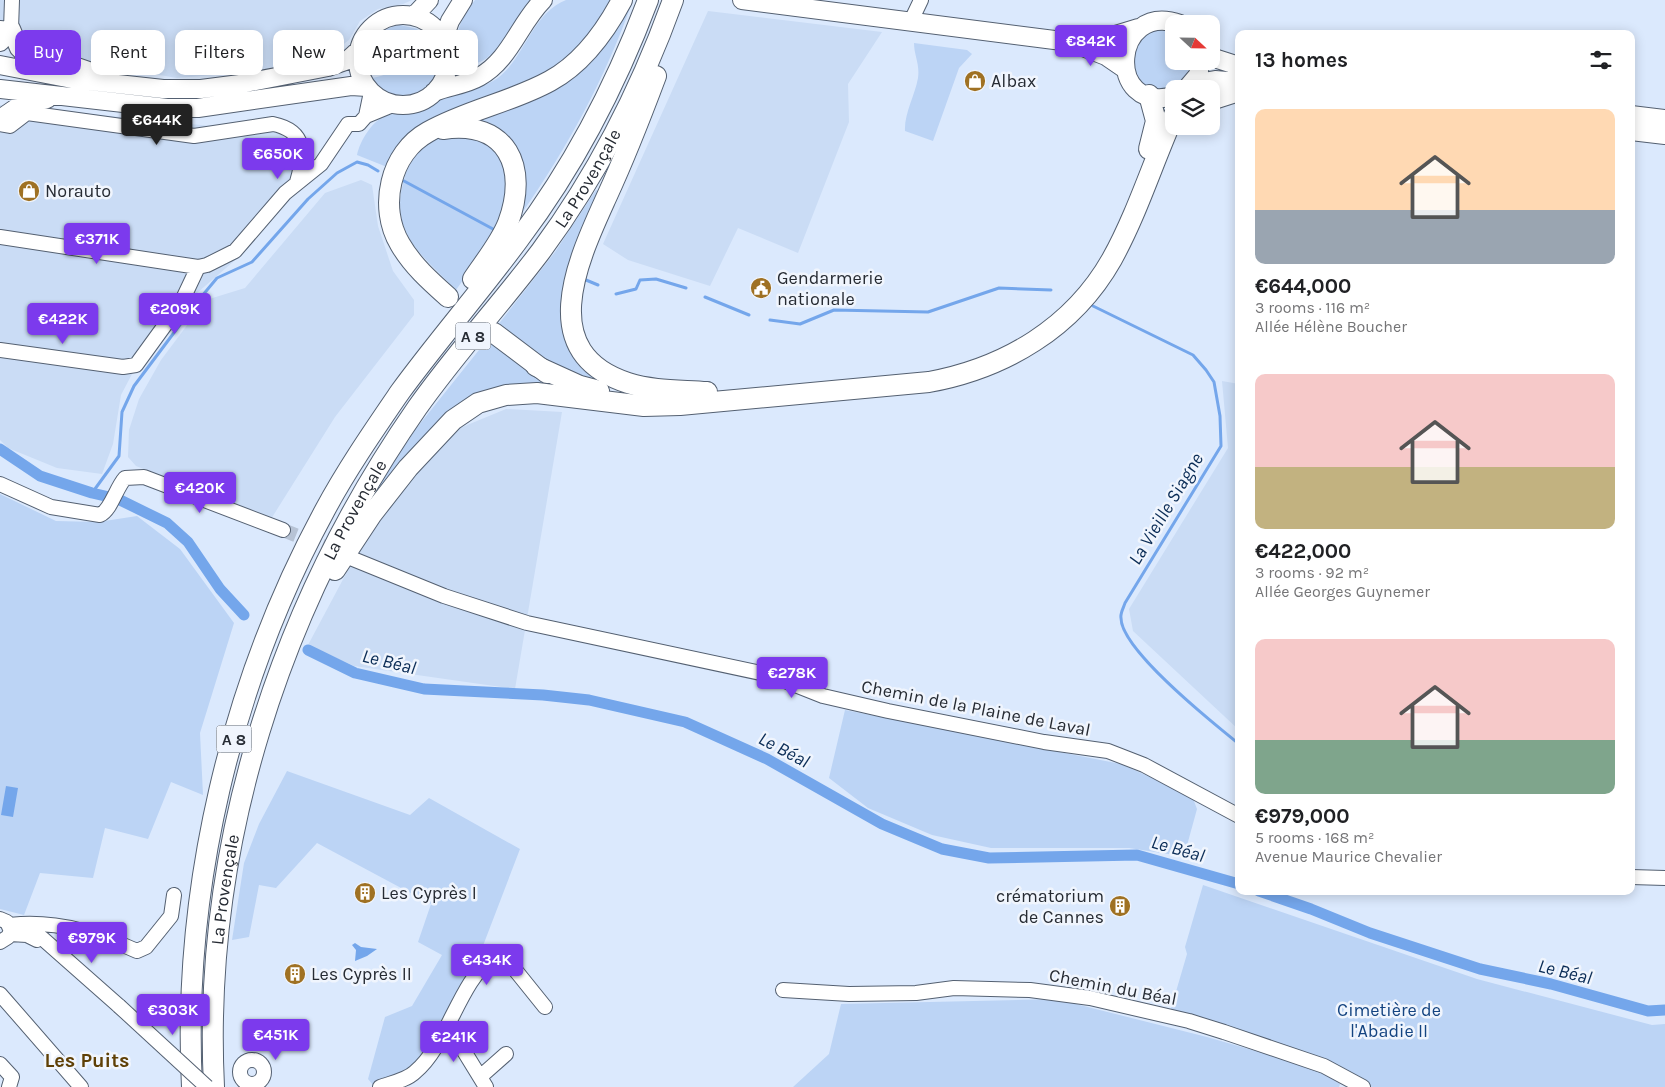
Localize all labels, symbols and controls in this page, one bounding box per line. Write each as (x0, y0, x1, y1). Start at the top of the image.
north arrow (1165, 15, 1220, 70)
map controls (1165, 15, 1220, 135)
pin: €842K (1056, 24, 1126, 67)
chip: Buy (15, 30, 81, 75)
chip: Rent (91, 30, 165, 75)
chip: Filters (175, 30, 263, 75)
chip: New (273, 30, 344, 75)
chip: Apartment (354, 30, 478, 75)
text: €842K (1066, 31, 1116, 50)
icon: filters (1587, 46, 1615, 74)
text: 13 homes (1255, 48, 1348, 72)
shop icon: Albax (963, 69, 987, 93)
place label: Albax (991, 70, 1036, 92)
button: layers (1165, 80, 1220, 135)
pin: €644K (122, 104, 192, 146)
text: €644K (132, 110, 182, 129)
street label: La Provençale (550, 125, 626, 232)
pin: €650K (243, 138, 313, 180)
icon: home (1390, 142, 1480, 232)
text: €650K (253, 144, 303, 163)
shop icon: Norauto (17, 179, 41, 203)
place label: Norauto (45, 180, 111, 202)
pin: €371K (62, 222, 132, 265)
text: €371K (75, 229, 119, 248)
place label: Gendarmerie nationale (777, 267, 883, 310)
text: €644,000 (1255, 274, 1351, 298)
public building icon: Gendarmerie nationale (749, 276, 773, 300)
pin: €209K (140, 292, 210, 335)
text: 3 rooms · 116 m² (1255, 298, 1370, 317)
text: €209K (150, 299, 200, 318)
pin: €422K (28, 302, 98, 345)
text: €422K (38, 309, 88, 328)
text: Allée Hélène Boucher (1255, 317, 1407, 336)
road number: A 8 (456, 322, 490, 350)
icon: home (1390, 407, 1480, 497)
water label: La Vieille Siagne (1124, 449, 1208, 569)
street label: La Provençale (318, 455, 391, 564)
pin: €420K (165, 472, 235, 514)
text: €420K (175, 478, 225, 497)
text: €422,000 (1255, 539, 1351, 563)
text: 3 rooms · 92 m² (1255, 563, 1369, 582)
text: Allée Georges Guynemer (1255, 582, 1430, 601)
water label: Le Béal (360, 645, 418, 679)
pin: €278K (757, 656, 827, 699)
text: €278K (768, 663, 816, 682)
icon: home (1390, 672, 1480, 762)
street label: Chemin de la Plaine de Laval (860, 675, 1092, 741)
road number: A 8 (216, 726, 252, 752)
water label: Le Béal (755, 727, 813, 773)
text: €979,000 (1255, 804, 1350, 828)
text: 5 rooms · 168 m² (1255, 828, 1374, 847)
water label: Le Béal (1149, 831, 1208, 867)
street label: La Provençale (206, 832, 244, 946)
text: Avenue Maurice Chevalier (1255, 847, 1442, 866)
building icon: Les Cyprès I (353, 881, 377, 905)
place label: Les Cyprès I (381, 882, 477, 904)
place label: crématorium de Cannes (996, 885, 1104, 928)
building icon: crématorium de Cannes (1108, 894, 1132, 918)
pin: €979K (57, 922, 127, 964)
text: €979K (68, 928, 116, 947)
pin: €434K (452, 944, 522, 986)
text: €434K (462, 950, 512, 969)
water label: Le Béal (1536, 955, 1594, 989)
building icon: Les Cyprès II (283, 962, 307, 986)
place label: Les Cyprès II (311, 963, 412, 985)
street label: Chemin du Béal (1047, 964, 1179, 1010)
pin: €303K (138, 994, 208, 1036)
park label: Cimetière de l'Abadie II (1337, 999, 1441, 1042)
text: €303K (148, 1000, 198, 1019)
pin: €451K (241, 1018, 311, 1061)
pin: €241K (419, 1020, 489, 1063)
text: €451K (253, 1025, 299, 1044)
text: €241K (431, 1027, 477, 1046)
district label: Les Puits (44, 1049, 130, 1072)

